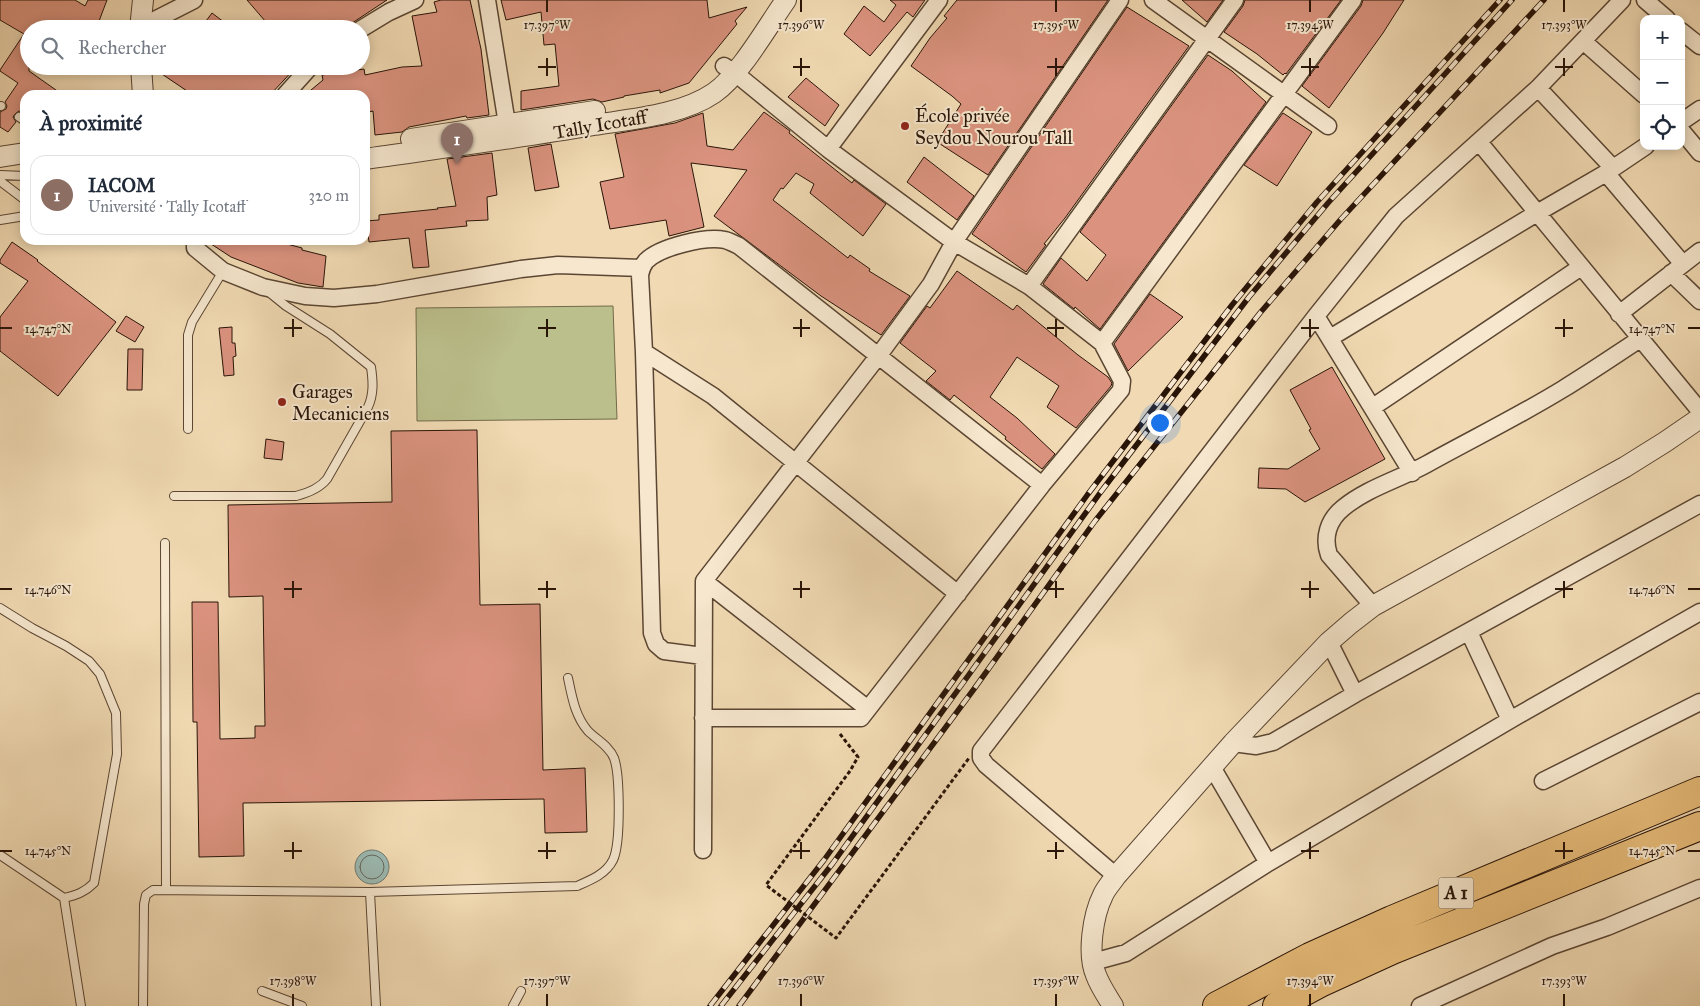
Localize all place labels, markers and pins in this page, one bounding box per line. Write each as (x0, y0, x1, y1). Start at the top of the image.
place label: École privée Seydou Nourou Tall (915, 103, 1074, 149)
marker: École privée Seydou Nourou Tall (899, 120, 911, 132)
pin: 1 (441, 123, 473, 164)
place label: Garages Mecaniciens (292, 380, 389, 425)
marker: Garages Mecaniciens (276, 396, 288, 408)

